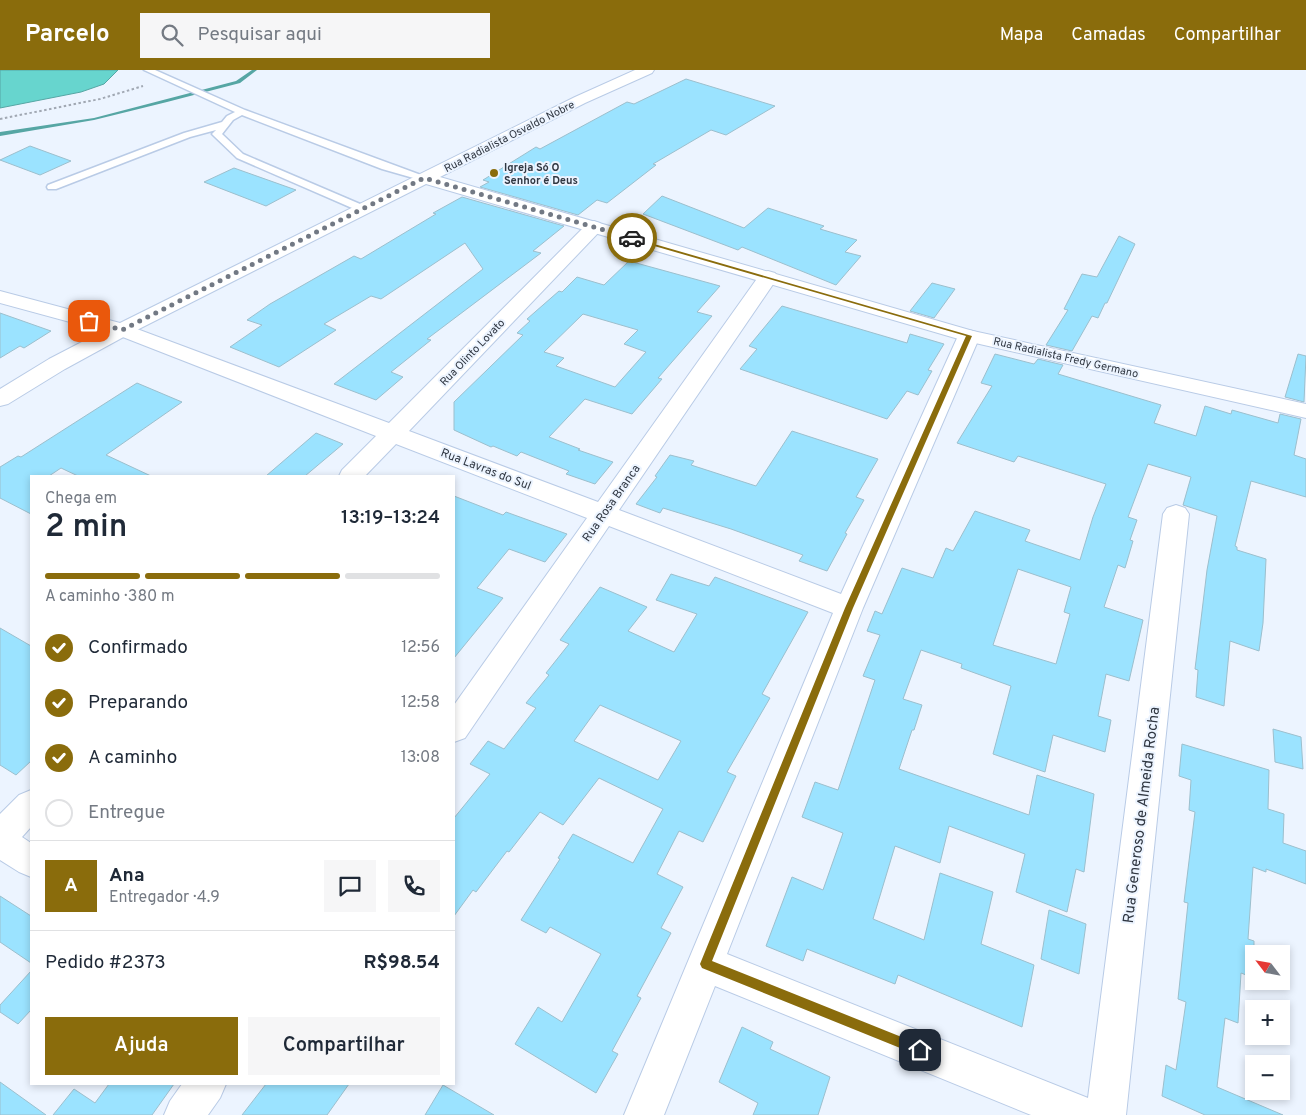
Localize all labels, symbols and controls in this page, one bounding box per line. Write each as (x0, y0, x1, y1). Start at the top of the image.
search box (140, 13, 490, 58)
text: Parcelo (25, 20, 110, 50)
icon: search (158, 21, 186, 49)
text: Pesquisar aqui (198, 23, 322, 47)
text: Mapa (1000, 24, 1043, 47)
text: Camadas (1071, 24, 1146, 47)
text: Compartilhar (1174, 24, 1281, 47)
street label: Rua Radialista Osvaldo Nobre (442, 98, 577, 176)
place label: Igreja Só O Senhor é Deus (504, 161, 578, 188)
marker: Igreja Só O Senhor é Deus (488, 167, 500, 179)
courier (607, 213, 657, 263)
icon: car (618, 224, 646, 252)
pin (68, 300, 110, 342)
icon: bag (75, 307, 103, 335)
street label: Rua Olinto Lovato (437, 316, 508, 389)
street label: Rua Radialista Fredy Germano (992, 334, 1140, 382)
street label: Rua Lavras do Sul (438, 445, 533, 495)
street label: Rua Rosa Branca (579, 462, 644, 545)
text: Chega em (45, 489, 117, 509)
text: 13:19–13:24 (341, 506, 440, 530)
text: 2 min (45, 508, 127, 548)
text: A caminho · 380 m (45, 587, 175, 607)
icon: check (45, 634, 73, 662)
text: Confirmado (88, 636, 188, 660)
text: 12:56 (401, 638, 440, 658)
icon: check (45, 689, 73, 717)
text: Preparando (88, 691, 188, 715)
text: 12:58 (401, 693, 440, 713)
street label: Rua Generoso de Almeida Rocha (1120, 706, 1165, 924)
icon: check (45, 744, 73, 772)
text: A caminho (88, 746, 177, 770)
text: 13:08 (401, 748, 440, 768)
text: Entregue (88, 801, 165, 825)
button: chat (324, 860, 376, 912)
button: phone (388, 860, 440, 912)
text: Ana (109, 864, 144, 888)
text: A (64, 874, 78, 898)
text: Entregador · 4.9 (109, 888, 220, 908)
north arrow (1245, 945, 1290, 990)
map controls (1245, 945, 1290, 1100)
text: Pedido #2373 (45, 951, 166, 975)
text: R$98.54 (363, 951, 440, 975)
button: + (1245, 1000, 1290, 1045)
button: Ajuda (45, 1017, 238, 1075)
button: Compartilhar (248, 1017, 440, 1075)
pin (899, 1029, 941, 1071)
icon: home (906, 1036, 934, 1064)
button: − (1245, 1055, 1290, 1100)

